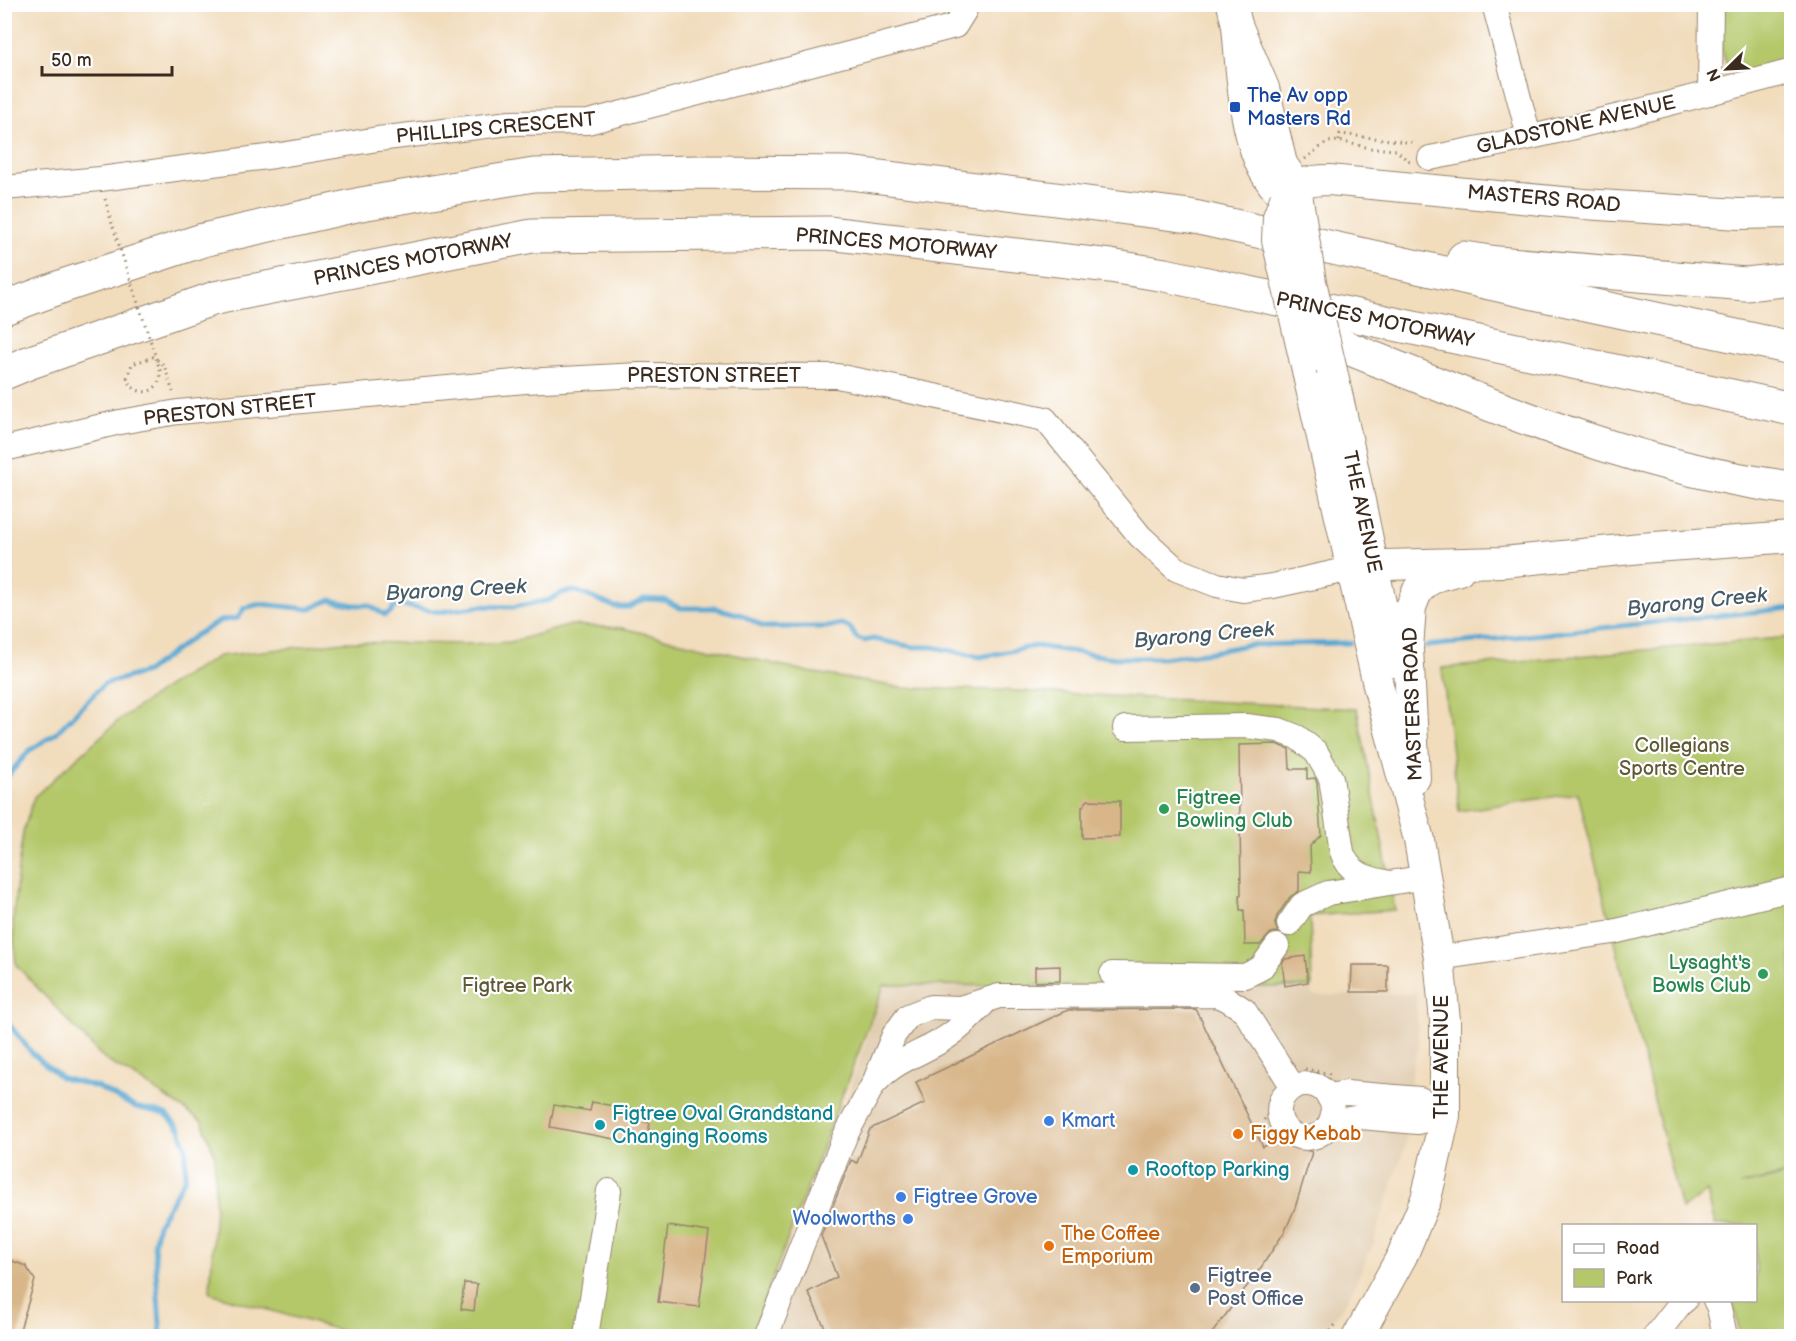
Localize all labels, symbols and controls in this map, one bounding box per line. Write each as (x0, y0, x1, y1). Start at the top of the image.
scale bar (42, 39, 172, 77)
north arrow (1697, 39, 1757, 99)
text: 50 m (51, 50, 92, 71)
text: N (1704, 65, 1726, 84)
place label: The Av opp Masters Rd (1247, 84, 1351, 131)
street label: GLADSTONE AVENUE (1474, 90, 1678, 160)
marker: The Av opp Masters Rd (1228, 100, 1242, 114)
street label: PHILLIPS CRESCENT (395, 107, 597, 149)
street label: MASTERS ROAD (1466, 180, 1622, 218)
street label: PRINCES MOTORWAY (794, 223, 998, 265)
street label: PRINCES MOTORWAY (312, 229, 515, 291)
street label: PRINCES MOTORWAY (1274, 287, 1477, 353)
street label: PRESTON STREET (627, 364, 801, 388)
street label: PRESTON STREET (142, 389, 318, 431)
street label: THE AVENUE (1337, 449, 1387, 575)
water label: Byarong Creek (385, 574, 528, 606)
water label: Byarong Creek (1626, 582, 1769, 622)
water label: Byarong Creek (1133, 616, 1276, 654)
street label: MASTERS ROAD (1398, 627, 1428, 781)
park label: Collegians Sports Centre (1619, 734, 1745, 781)
place label: Figtree Bowling Club (1176, 786, 1293, 833)
marker: Figtree Bowling Club (1157, 802, 1171, 816)
place label: Lysaght's Bowls Club (1652, 951, 1751, 998)
marker: Lysaght's Bowls Club (1756, 967, 1770, 981)
park label: Figtree Park (462, 974, 572, 998)
street label: THE AVENUE (1430, 995, 1454, 1119)
place label: Figtree Oval Grandstand Changing Rooms (612, 1102, 833, 1149)
place label: Kmart (1061, 1109, 1115, 1133)
marker: Kmart (1042, 1114, 1056, 1128)
marker: Figtree Oval Grandstand Changing Rooms (593, 1118, 607, 1132)
place label: Figgy Kebab (1250, 1122, 1361, 1146)
marker: Figgy Kebab (1231, 1127, 1245, 1141)
place label: Rooftop Parking (1145, 1158, 1290, 1182)
marker: Rooftop Parking (1126, 1163, 1140, 1177)
place label: Figtree Grove (913, 1185, 1038, 1209)
marker: Figtree Grove (894, 1190, 908, 1204)
place label: Woolworths (793, 1207, 896, 1231)
marker: Woolworths (901, 1212, 915, 1226)
place label: The Coffee Emporium (1061, 1222, 1160, 1269)
legend (1562, 1224, 1757, 1302)
text: Road (1616, 1238, 1660, 1259)
marker: The Coffee Emporium (1042, 1239, 1056, 1253)
place label: Figtree Post Office (1207, 1264, 1304, 1311)
text: Park (1616, 1268, 1652, 1289)
marker: Figtree Post Office (1188, 1281, 1202, 1295)

